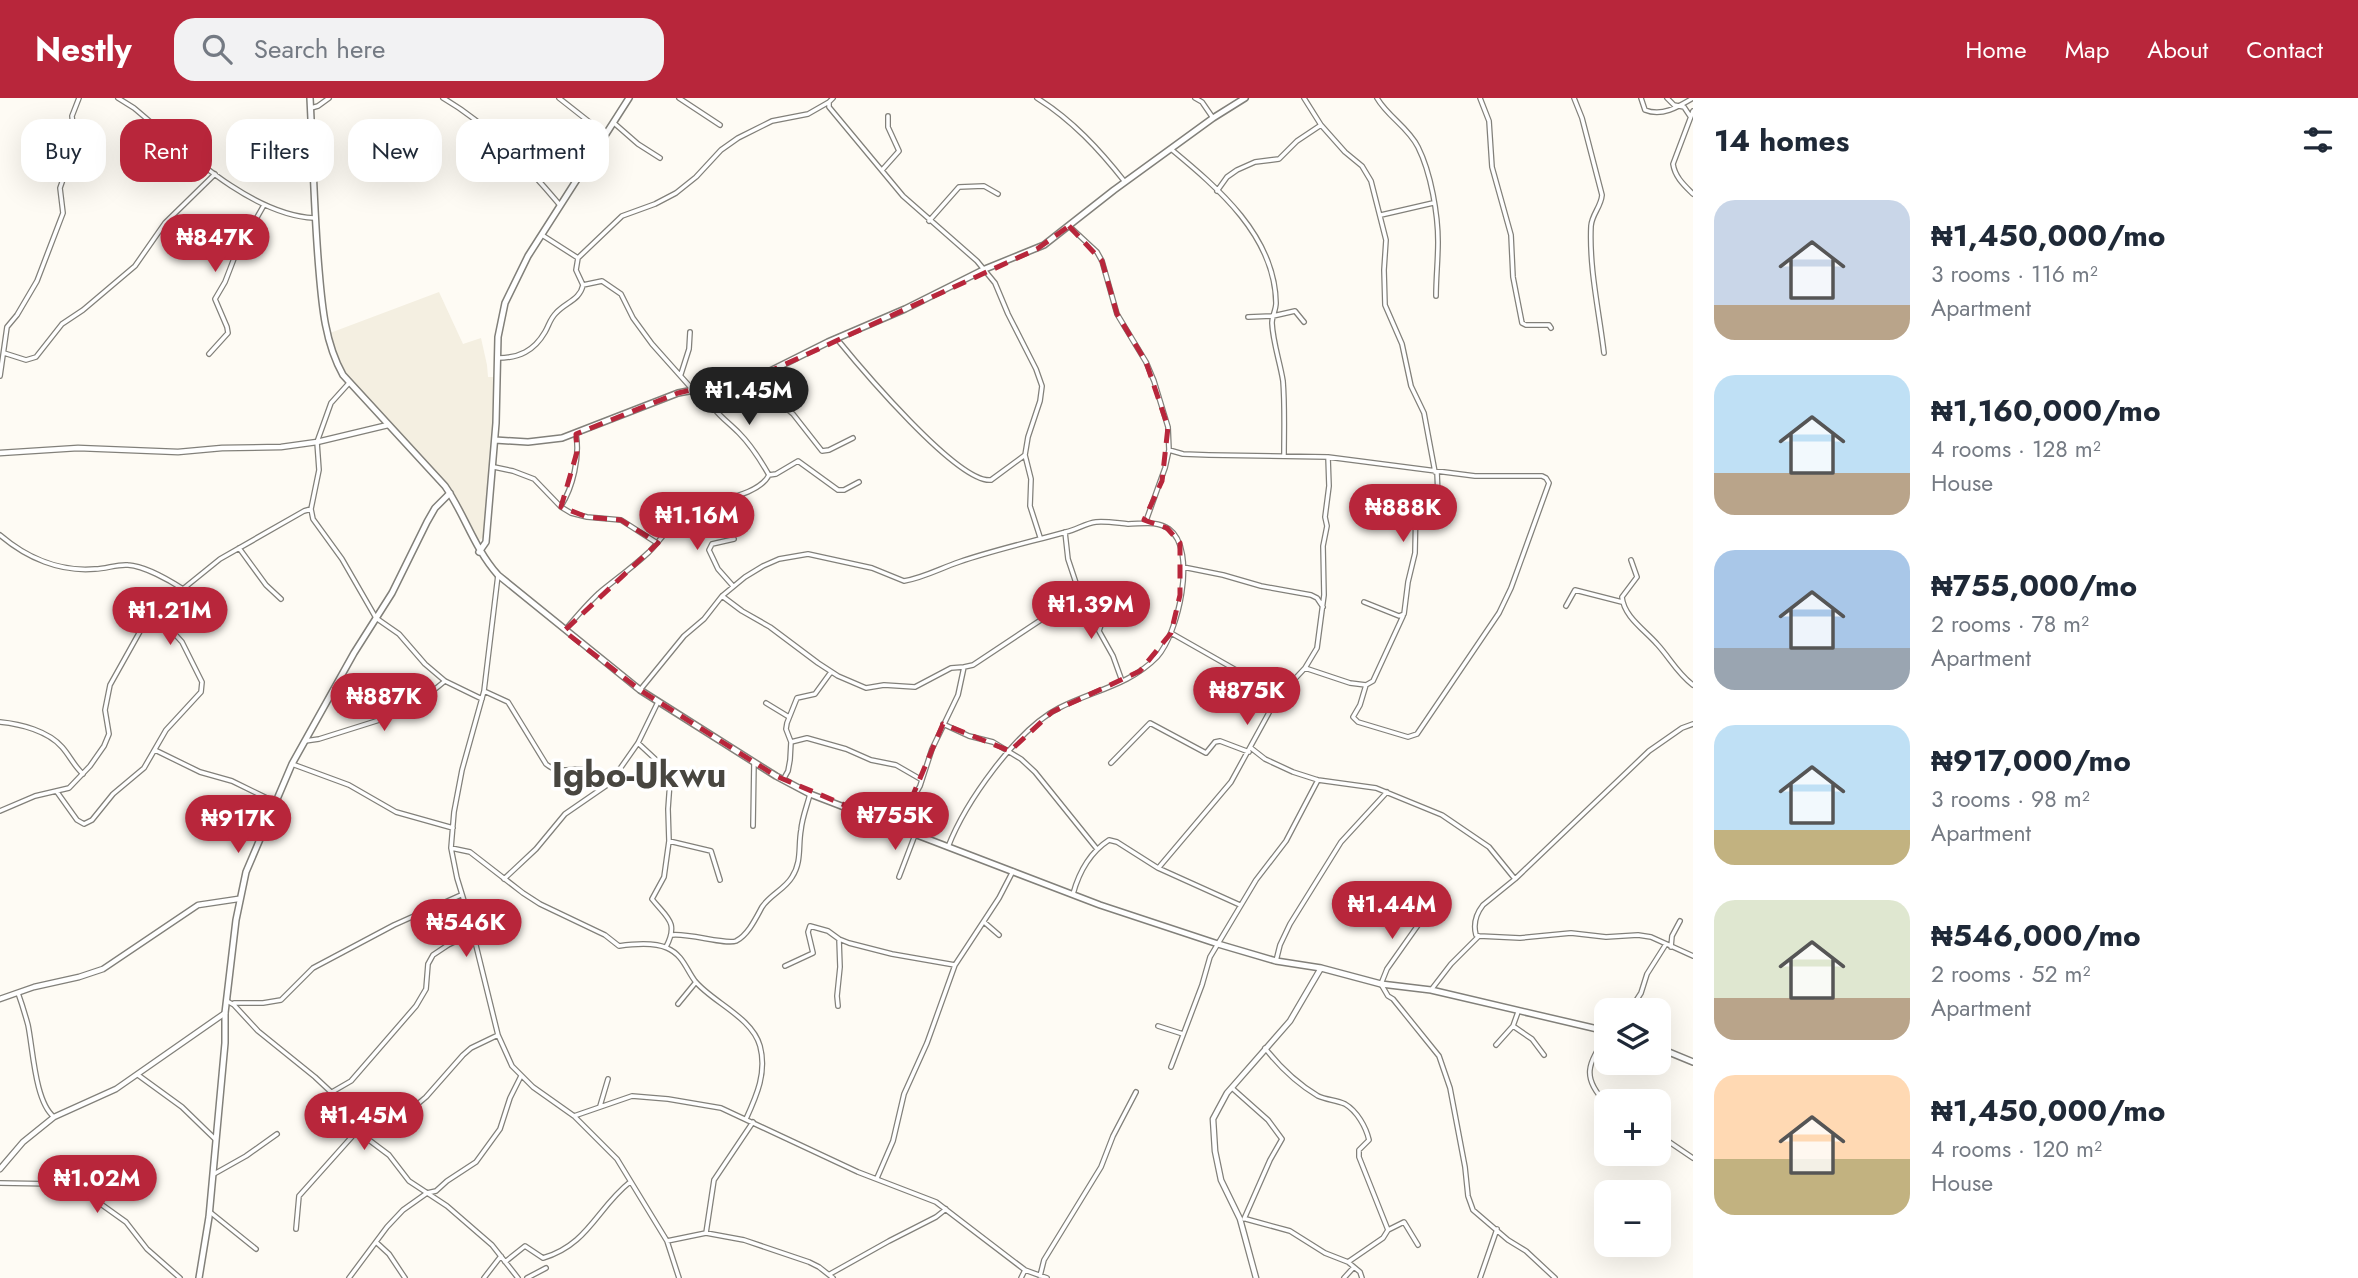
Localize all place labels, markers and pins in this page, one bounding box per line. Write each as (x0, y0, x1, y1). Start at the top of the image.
pin: ₦847K (166, 214, 264, 274)
pin: ₦1.45M (692, 368, 806, 427)
pin: ₦888K (1354, 484, 1452, 544)
pin: ₦1.16M (640, 492, 754, 552)
pin: ₦1.39M (1034, 582, 1148, 641)
pin: ₦1.21M (113, 588, 227, 647)
pin: ₦875K (1198, 668, 1296, 727)
pin: ₦887K (335, 674, 433, 733)
pin: ₦755K (846, 792, 944, 852)
pin: ₦917K (189, 796, 287, 855)
pin: ₦1.44M (1335, 882, 1449, 941)
pin: ₦546K (417, 900, 515, 959)
pin: ₦1.45M (307, 1093, 421, 1152)
pin: ₦1.02M (40, 1156, 154, 1215)

